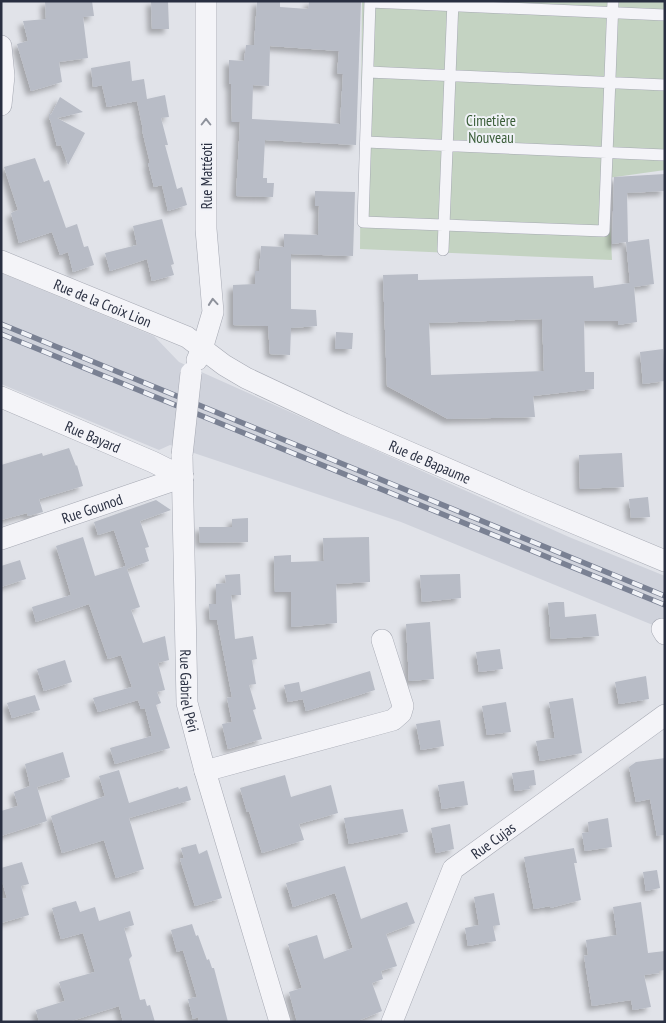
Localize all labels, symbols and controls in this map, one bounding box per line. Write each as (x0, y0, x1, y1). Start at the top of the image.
park label: Cimetière Nouveau (466, 111, 516, 147)
one-way arrow (201, 118, 211, 126)
street label: Rue Mattéoti (197, 143, 216, 209)
street label: Rue de la Croix Lion (51, 274, 154, 331)
one-way arrow (207, 298, 218, 306)
street label: Rue Bayard (62, 416, 124, 457)
street label: Rue de Bapaume (386, 435, 474, 487)
street label: Rue Gounod (59, 489, 125, 527)
street label: Rue Gabriel Péri (176, 649, 204, 734)
street label: Rue Cujas (467, 817, 519, 863)

